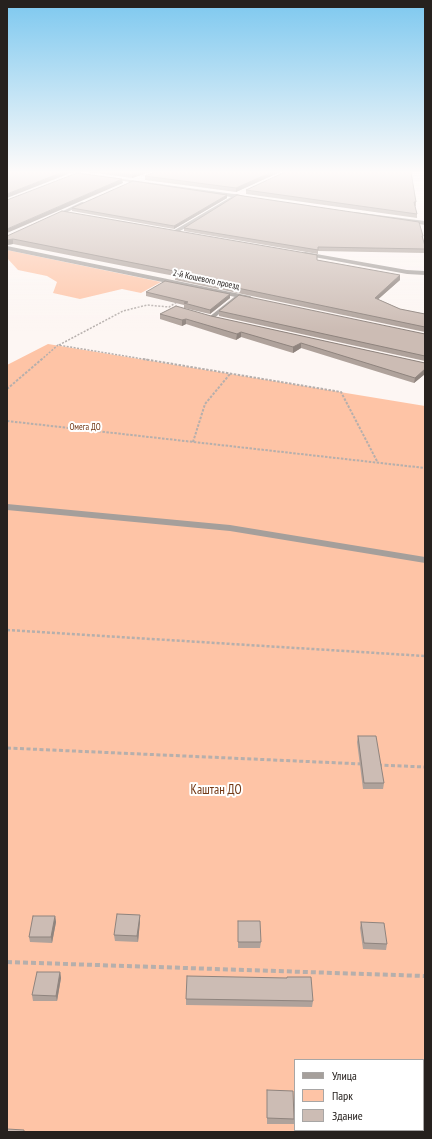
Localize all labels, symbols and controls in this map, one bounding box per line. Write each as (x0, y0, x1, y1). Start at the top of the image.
street label: 2-й Кошевого проезд (172, 268, 240, 292)
park label: Омега ДО (69, 422, 101, 432)
park label: Каштан ДО (190, 782, 242, 798)
legend (294, 1059, 424, 1131)
text: Улица (332, 1068, 357, 1083)
text: Парк (332, 1088, 353, 1103)
text: Здание (332, 1108, 363, 1123)

